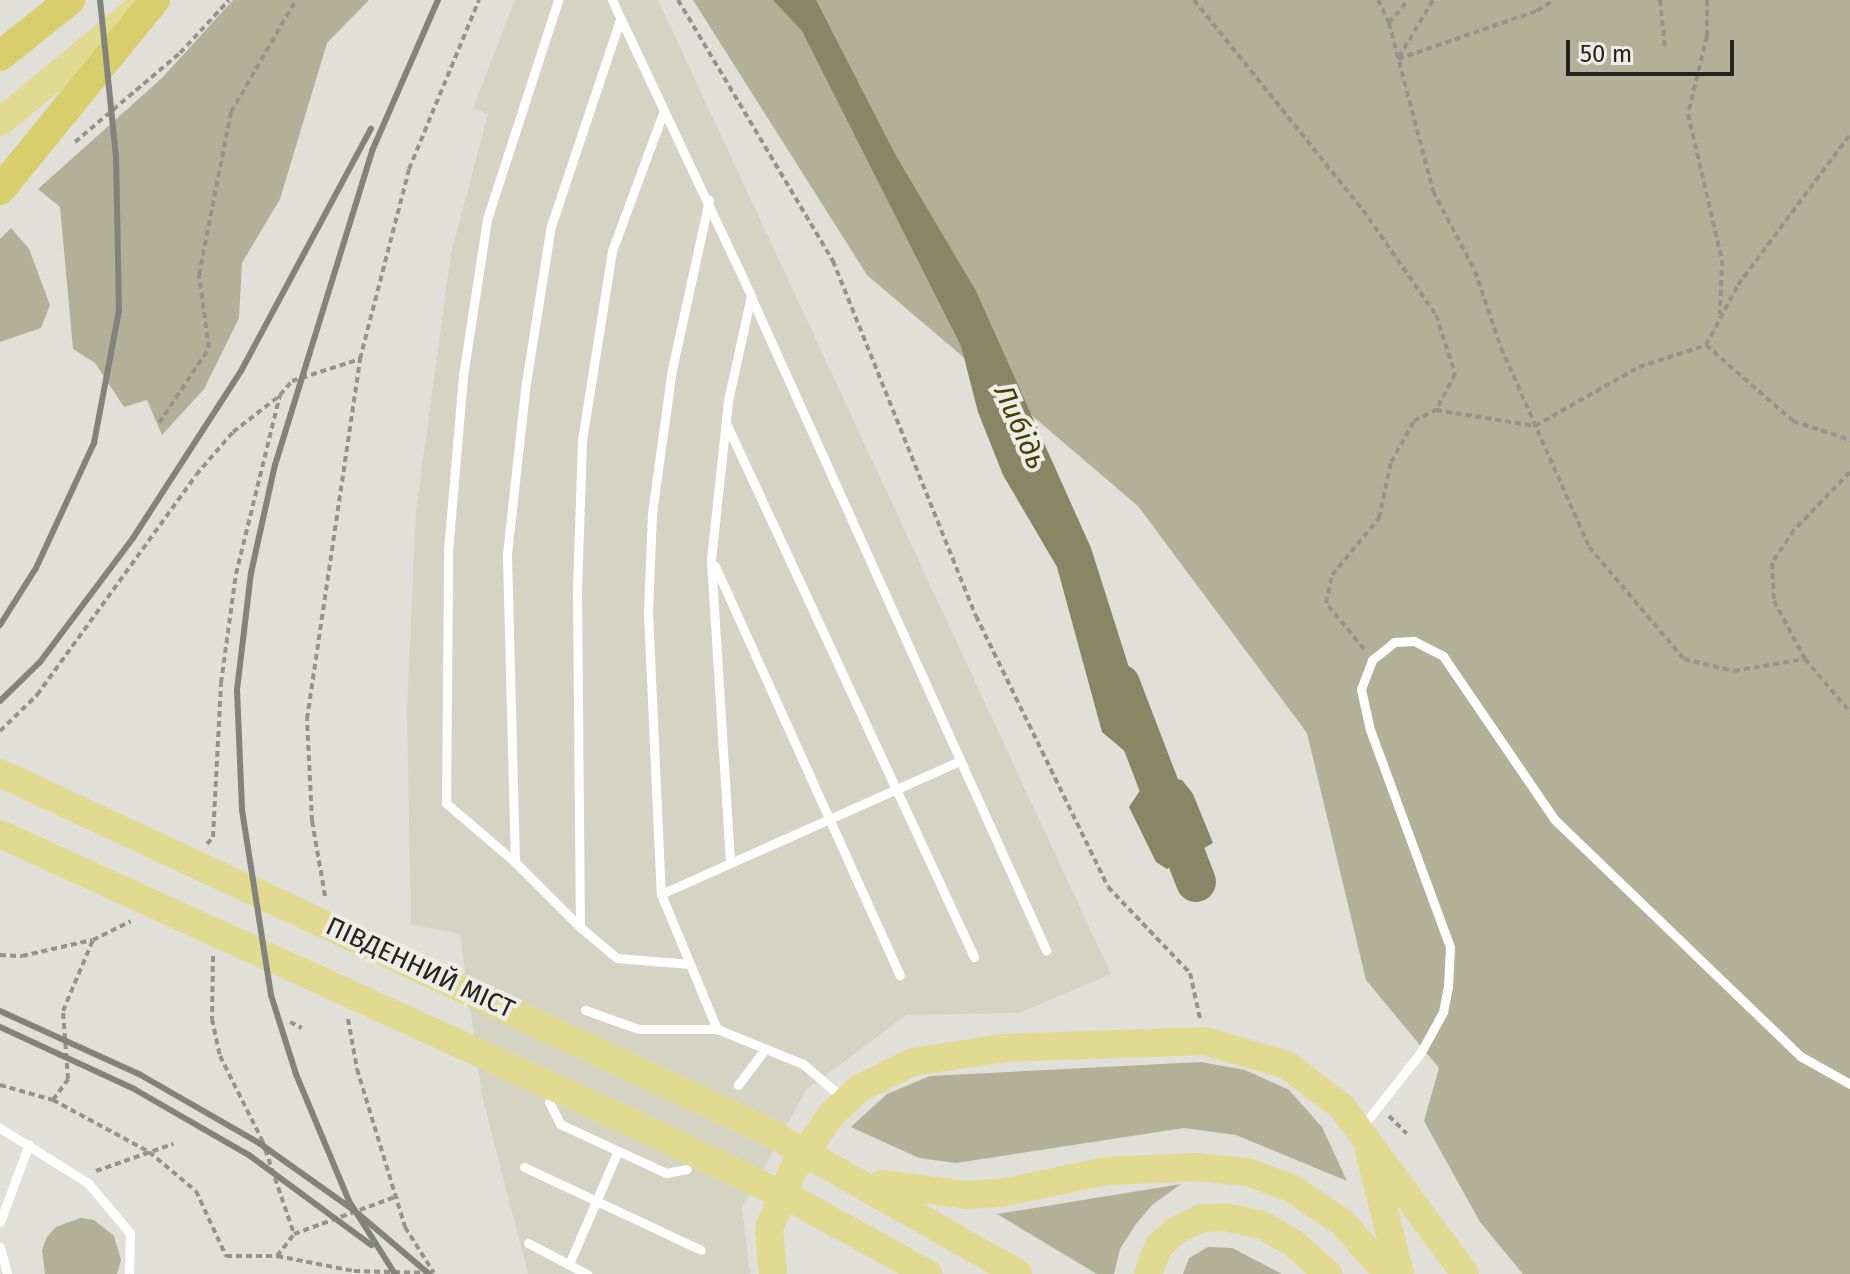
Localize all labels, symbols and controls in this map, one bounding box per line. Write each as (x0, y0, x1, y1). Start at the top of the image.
scale bar (1570, 24, 1738, 74)
text: 50 m (1580, 40, 1632, 68)
water label: Либідь (987, 380, 1053, 474)
street label: ПІВДЕННИЙ МІСТ (321, 911, 519, 1025)

